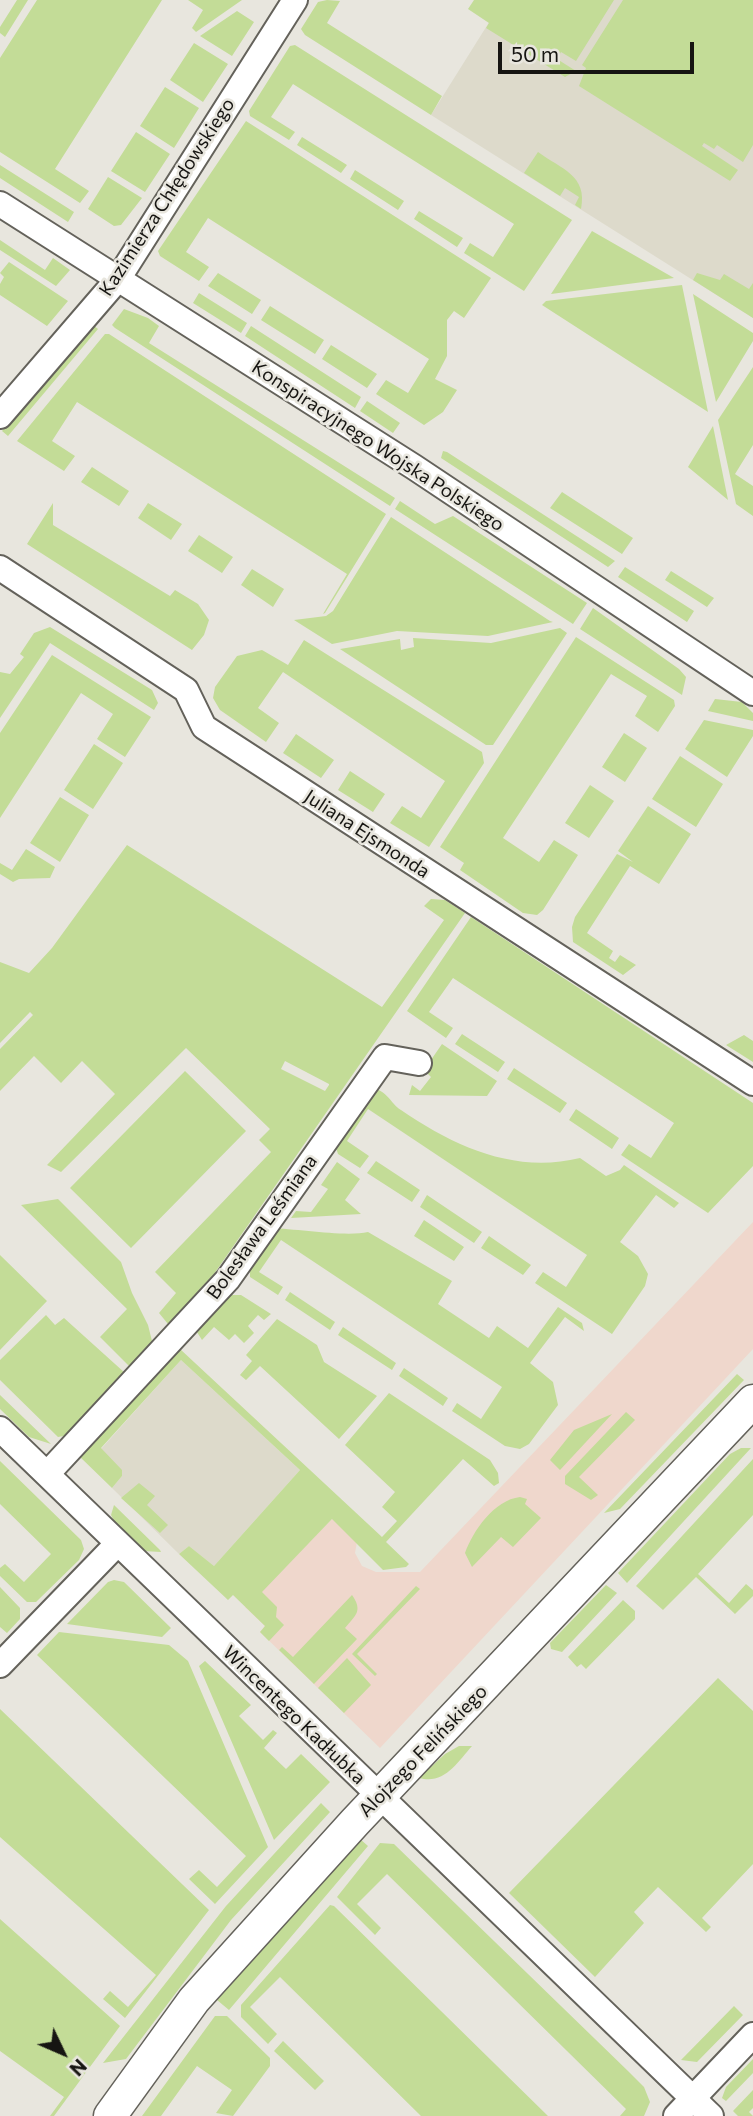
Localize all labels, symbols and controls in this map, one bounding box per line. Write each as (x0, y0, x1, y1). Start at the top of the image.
scale bar (501, 28, 697, 72)
text: 50 m (511, 41, 559, 66)
street label: Kazimierza Chłędowskiego (94, 94, 240, 300)
street label: Konspiracyjnego Wojska Polskiego (248, 356, 508, 536)
street label: Juliana Ejsmonda (300, 785, 434, 883)
street label: Bolesława Leśmiana (202, 1150, 322, 1304)
street label: Wincentego Kadłubka (218, 1641, 370, 1789)
street label: Alojzego Felińskiego (354, 1680, 492, 1822)
north arrow (28, 2018, 98, 2088)
text: N (65, 2055, 92, 2081)

